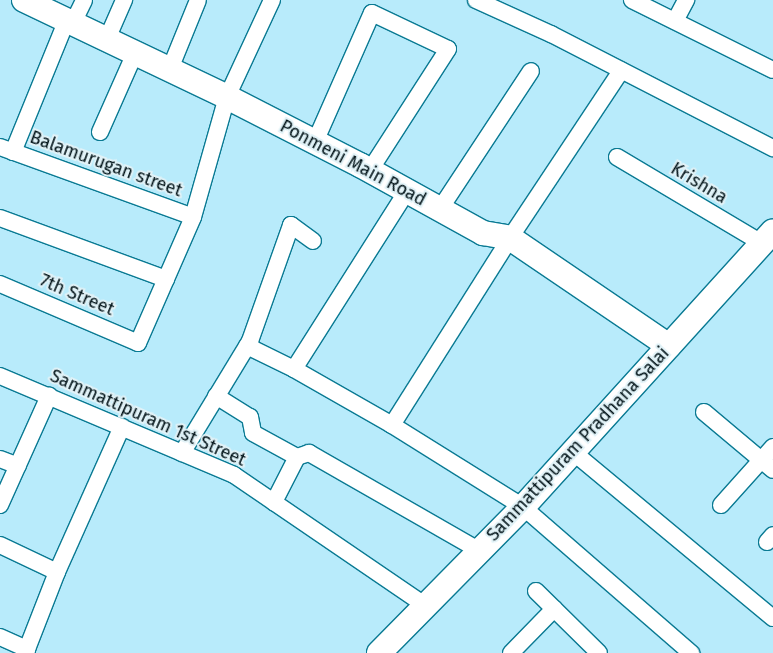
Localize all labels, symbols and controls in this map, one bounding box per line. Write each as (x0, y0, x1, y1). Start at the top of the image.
street label: Ponmeni Main Road (276, 115, 430, 211)
street label: Balamurugan street (27, 126, 185, 202)
street label: Krishna (667, 158, 731, 208)
street label: 7th Street (37, 270, 117, 320)
street label: Sammattipuram Pradhana Salai (482, 342, 674, 546)
street label: Sammattipuram 1st Street (47, 365, 249, 471)

